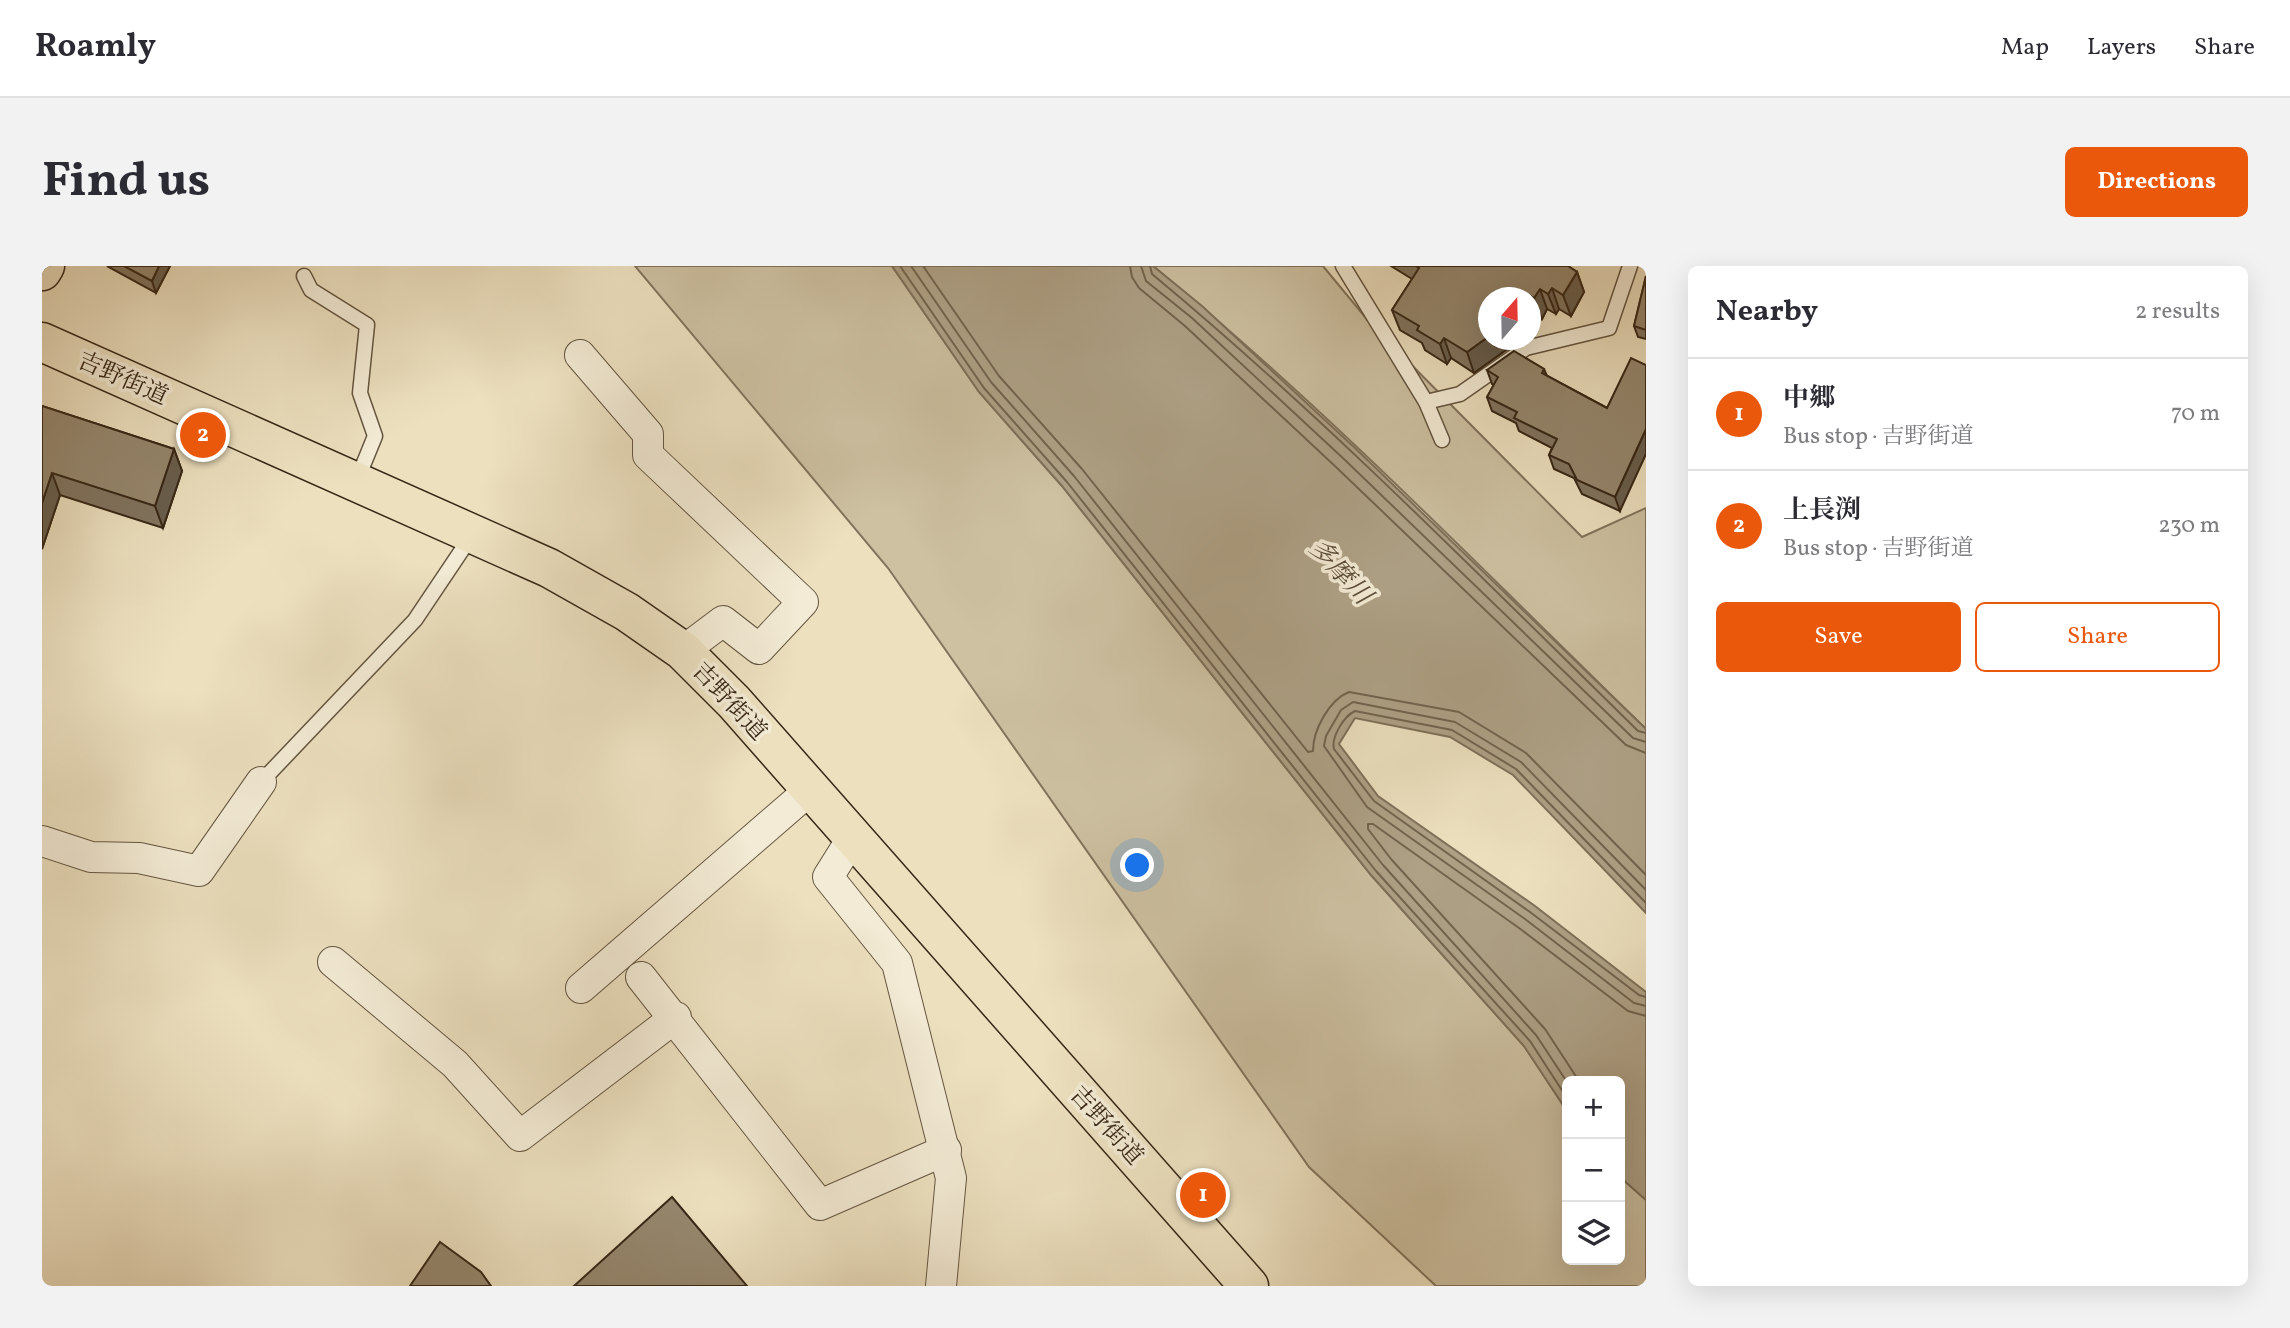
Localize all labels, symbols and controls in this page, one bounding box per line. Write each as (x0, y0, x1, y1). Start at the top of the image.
text: Roamly (35, 25, 156, 71)
text: Map (2001, 31, 2049, 65)
text: Layers (2087, 31, 2156, 65)
text: Share (2194, 31, 2255, 65)
button: Directions (2065, 147, 2248, 217)
text: Find us (42, 148, 210, 217)
north arrow (1478, 287, 1541, 350)
text: Nearby (1716, 291, 1818, 333)
text: 2 results (2135, 296, 2220, 328)
street label: 吉野街道 (71, 345, 173, 415)
text: 中郷 (1783, 381, 1835, 417)
text: 1 (1734, 398, 1744, 430)
text: 70 m (2171, 398, 2220, 430)
pin: 2 (180, 409, 226, 461)
text: Bus stop · 吉野街道 (1783, 421, 1974, 453)
text: 上長渕 (1783, 493, 1861, 529)
text: 2 (1733, 510, 1745, 542)
text: 230 m (2158, 510, 2220, 542)
water label: 多摩川 (1300, 532, 1381, 615)
text: Bus stop · 吉野街道 (1783, 533, 1974, 565)
button: Save (1716, 602, 1961, 672)
button: Share (1975, 602, 2220, 672)
street label: 吉野街道 (683, 656, 774, 749)
your location (1120, 848, 1154, 882)
map controls (1562, 1076, 1625, 1265)
button: + (1562, 1076, 1625, 1139)
street label: 吉野街道 (1061, 1079, 1150, 1173)
button: − (1562, 1139, 1625, 1202)
pin: 1 (1180, 1169, 1226, 1221)
button: layers (1562, 1202, 1625, 1265)

